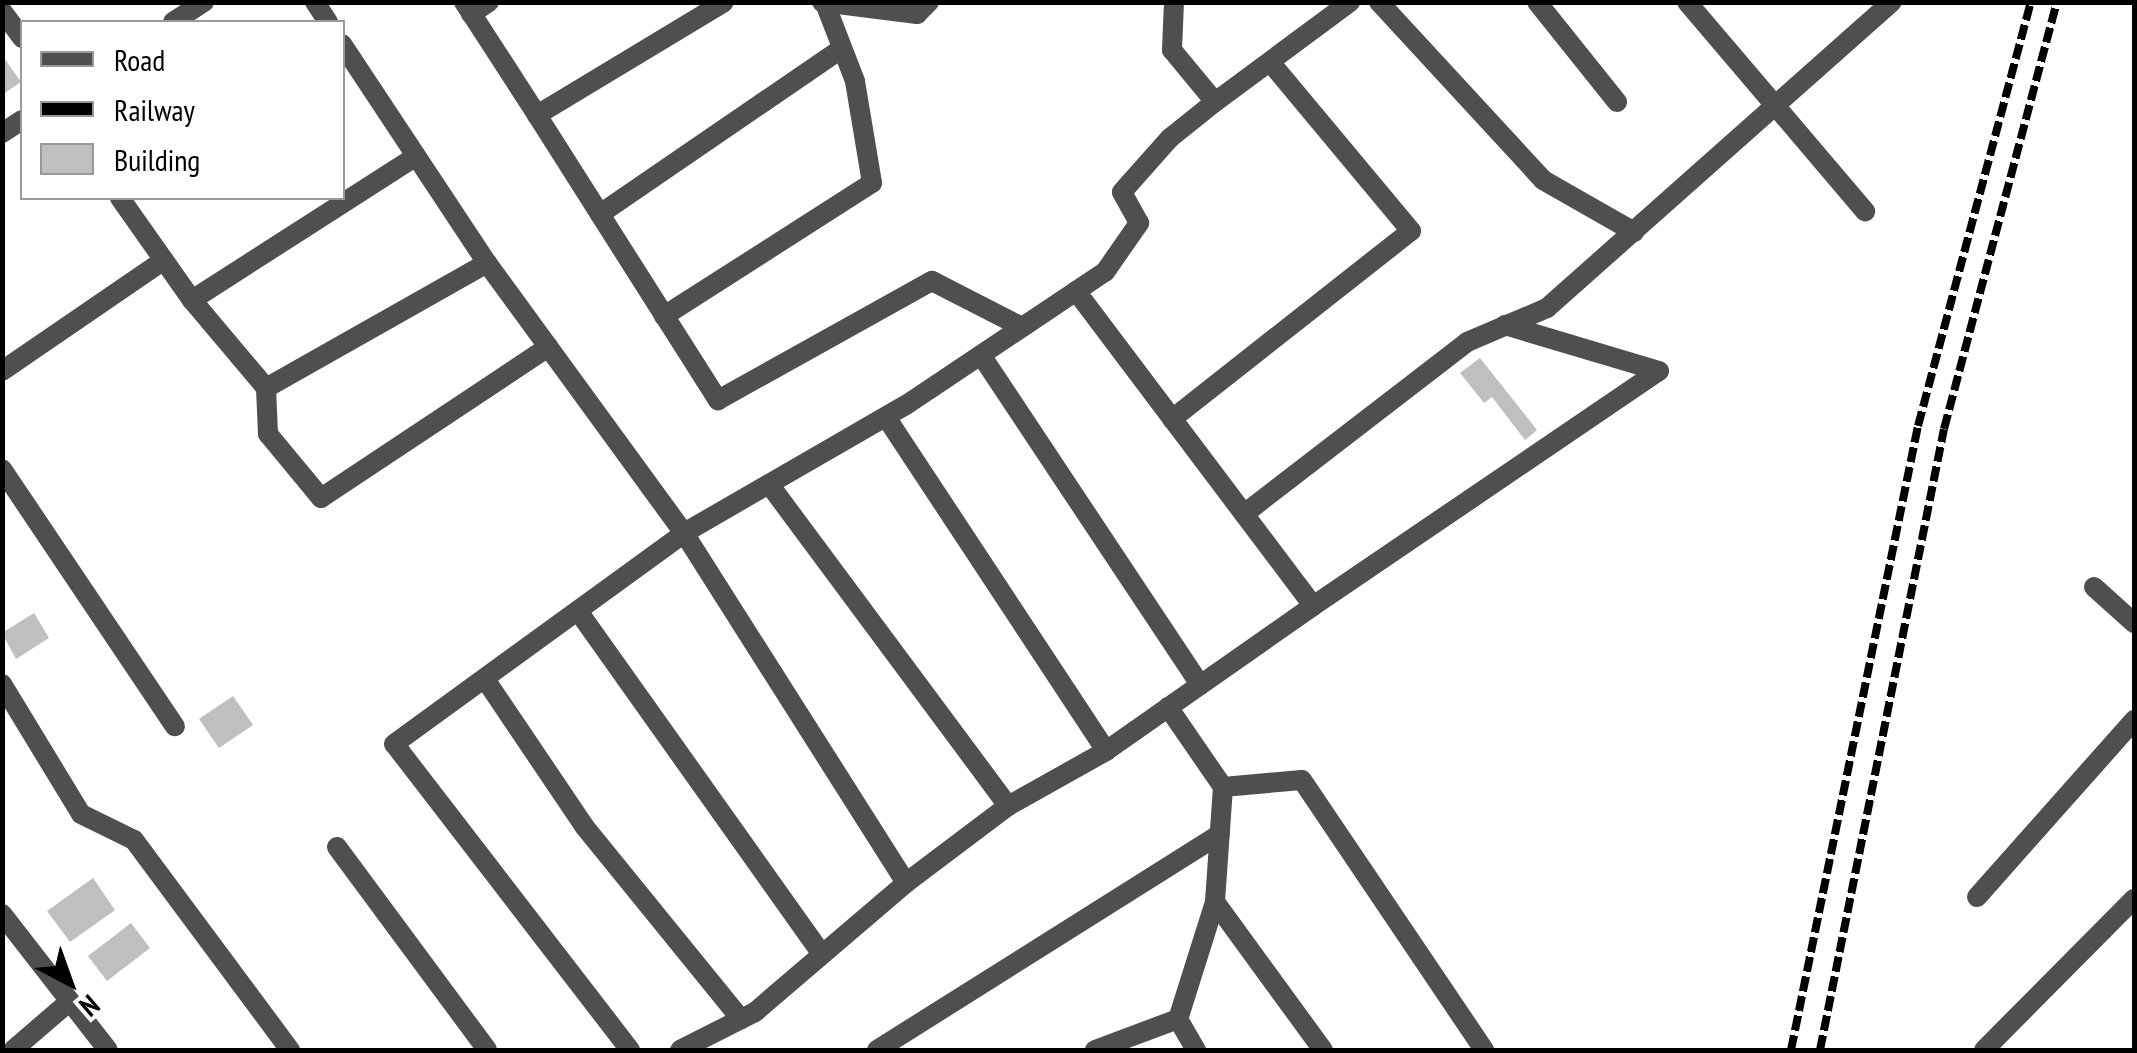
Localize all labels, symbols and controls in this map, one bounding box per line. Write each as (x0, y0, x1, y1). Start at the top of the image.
legend (20, 20, 345, 200)
text: Road (114, 40, 165, 79)
text: Railway (114, 90, 195, 129)
text: Building (114, 140, 200, 179)
north arrow (20, 933, 120, 1033)
text: N (72, 987, 108, 1025)

